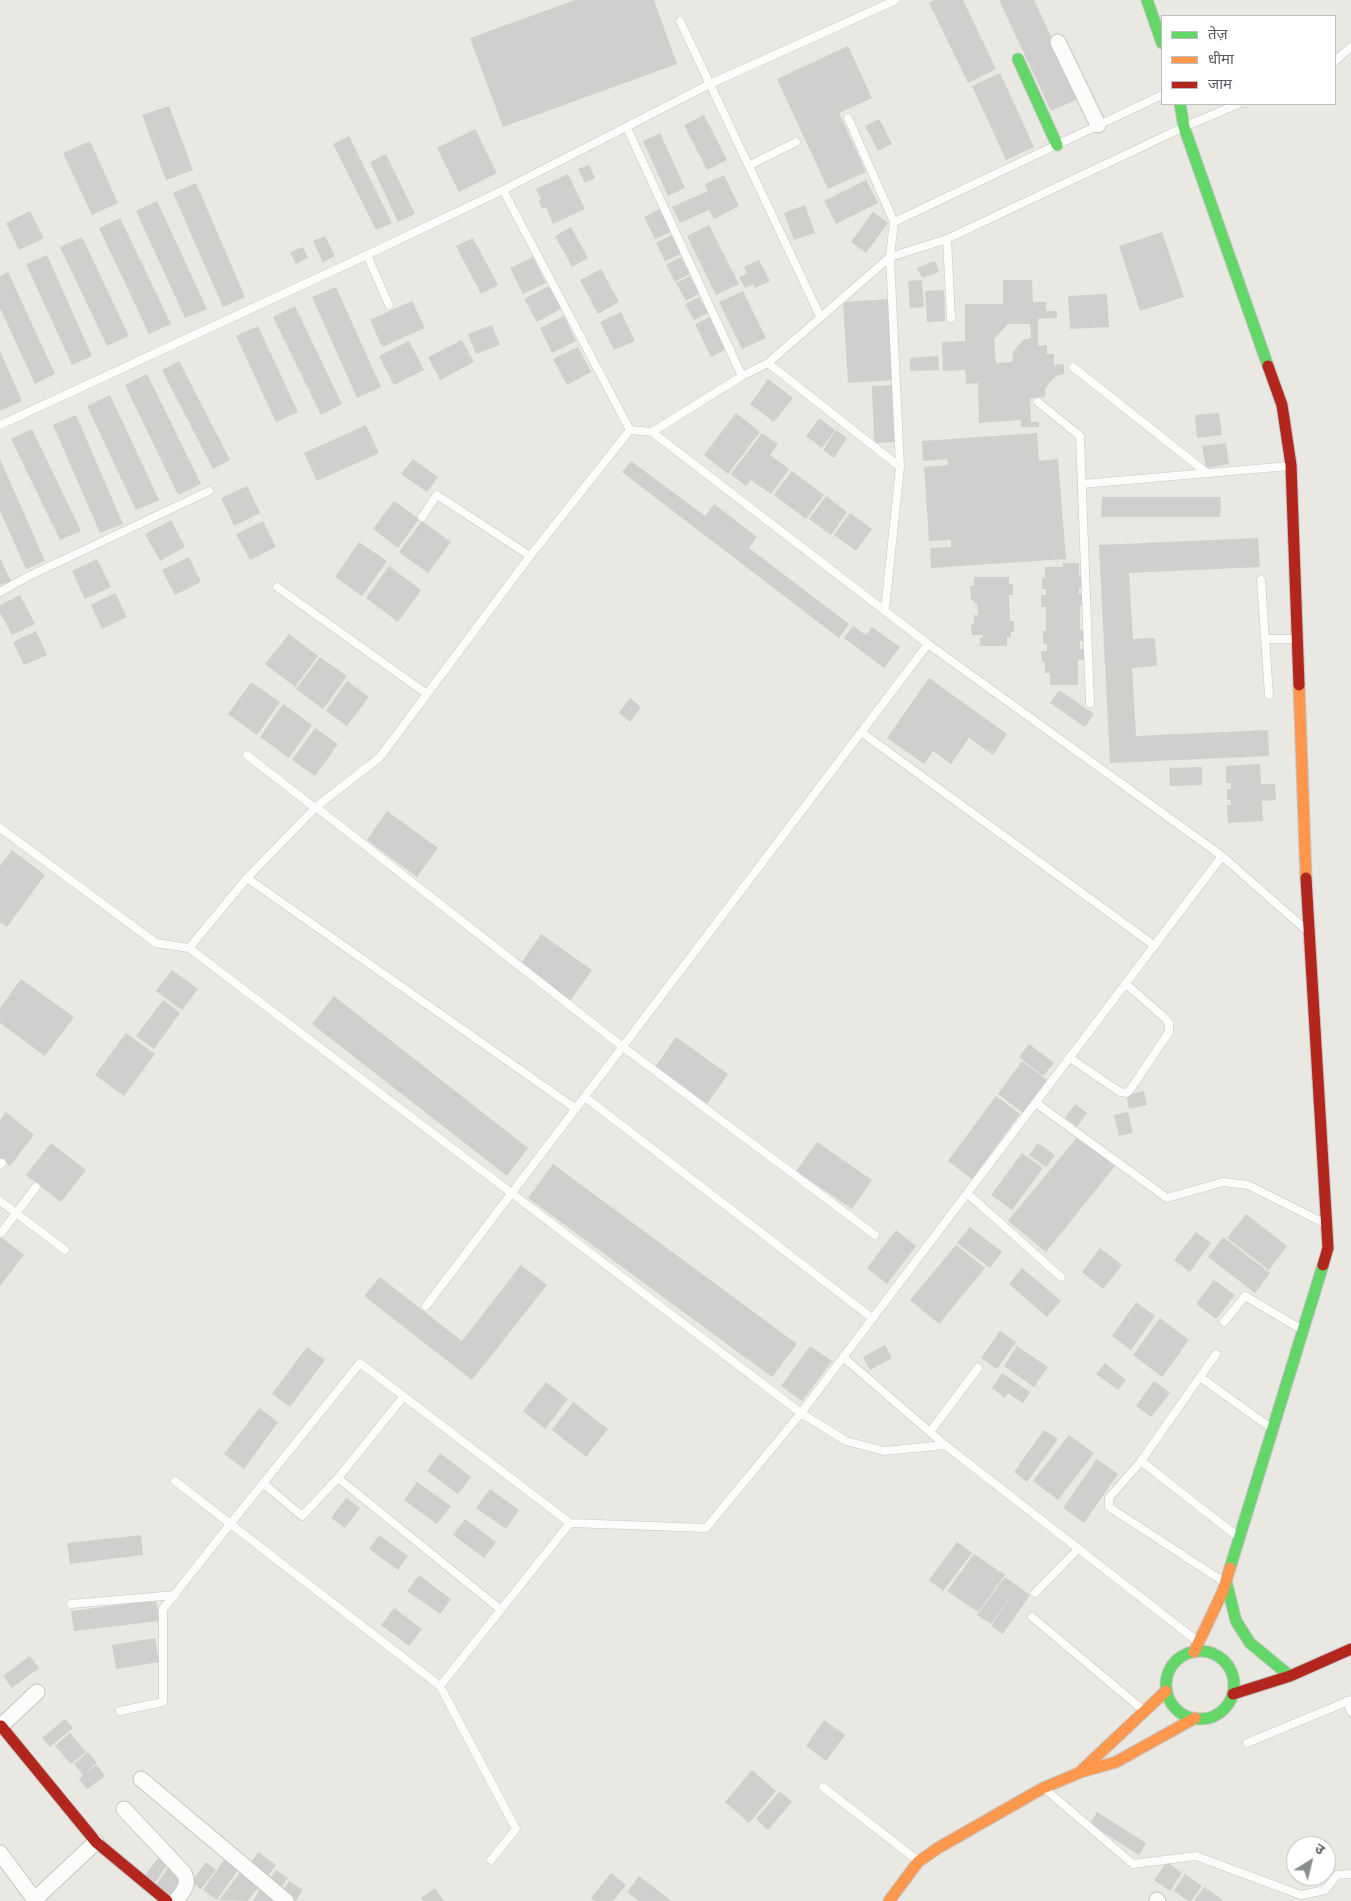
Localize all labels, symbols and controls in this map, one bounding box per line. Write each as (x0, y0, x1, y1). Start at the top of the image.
legend (1161, 15, 1336, 105)
text: तेज़ (1208, 25, 1228, 43)
text: धीमा (1208, 50, 1234, 68)
text: जाम (1208, 75, 1232, 93)
north arrow (1286, 1836, 1336, 1886)
text: उ (1311, 1840, 1328, 1859)

